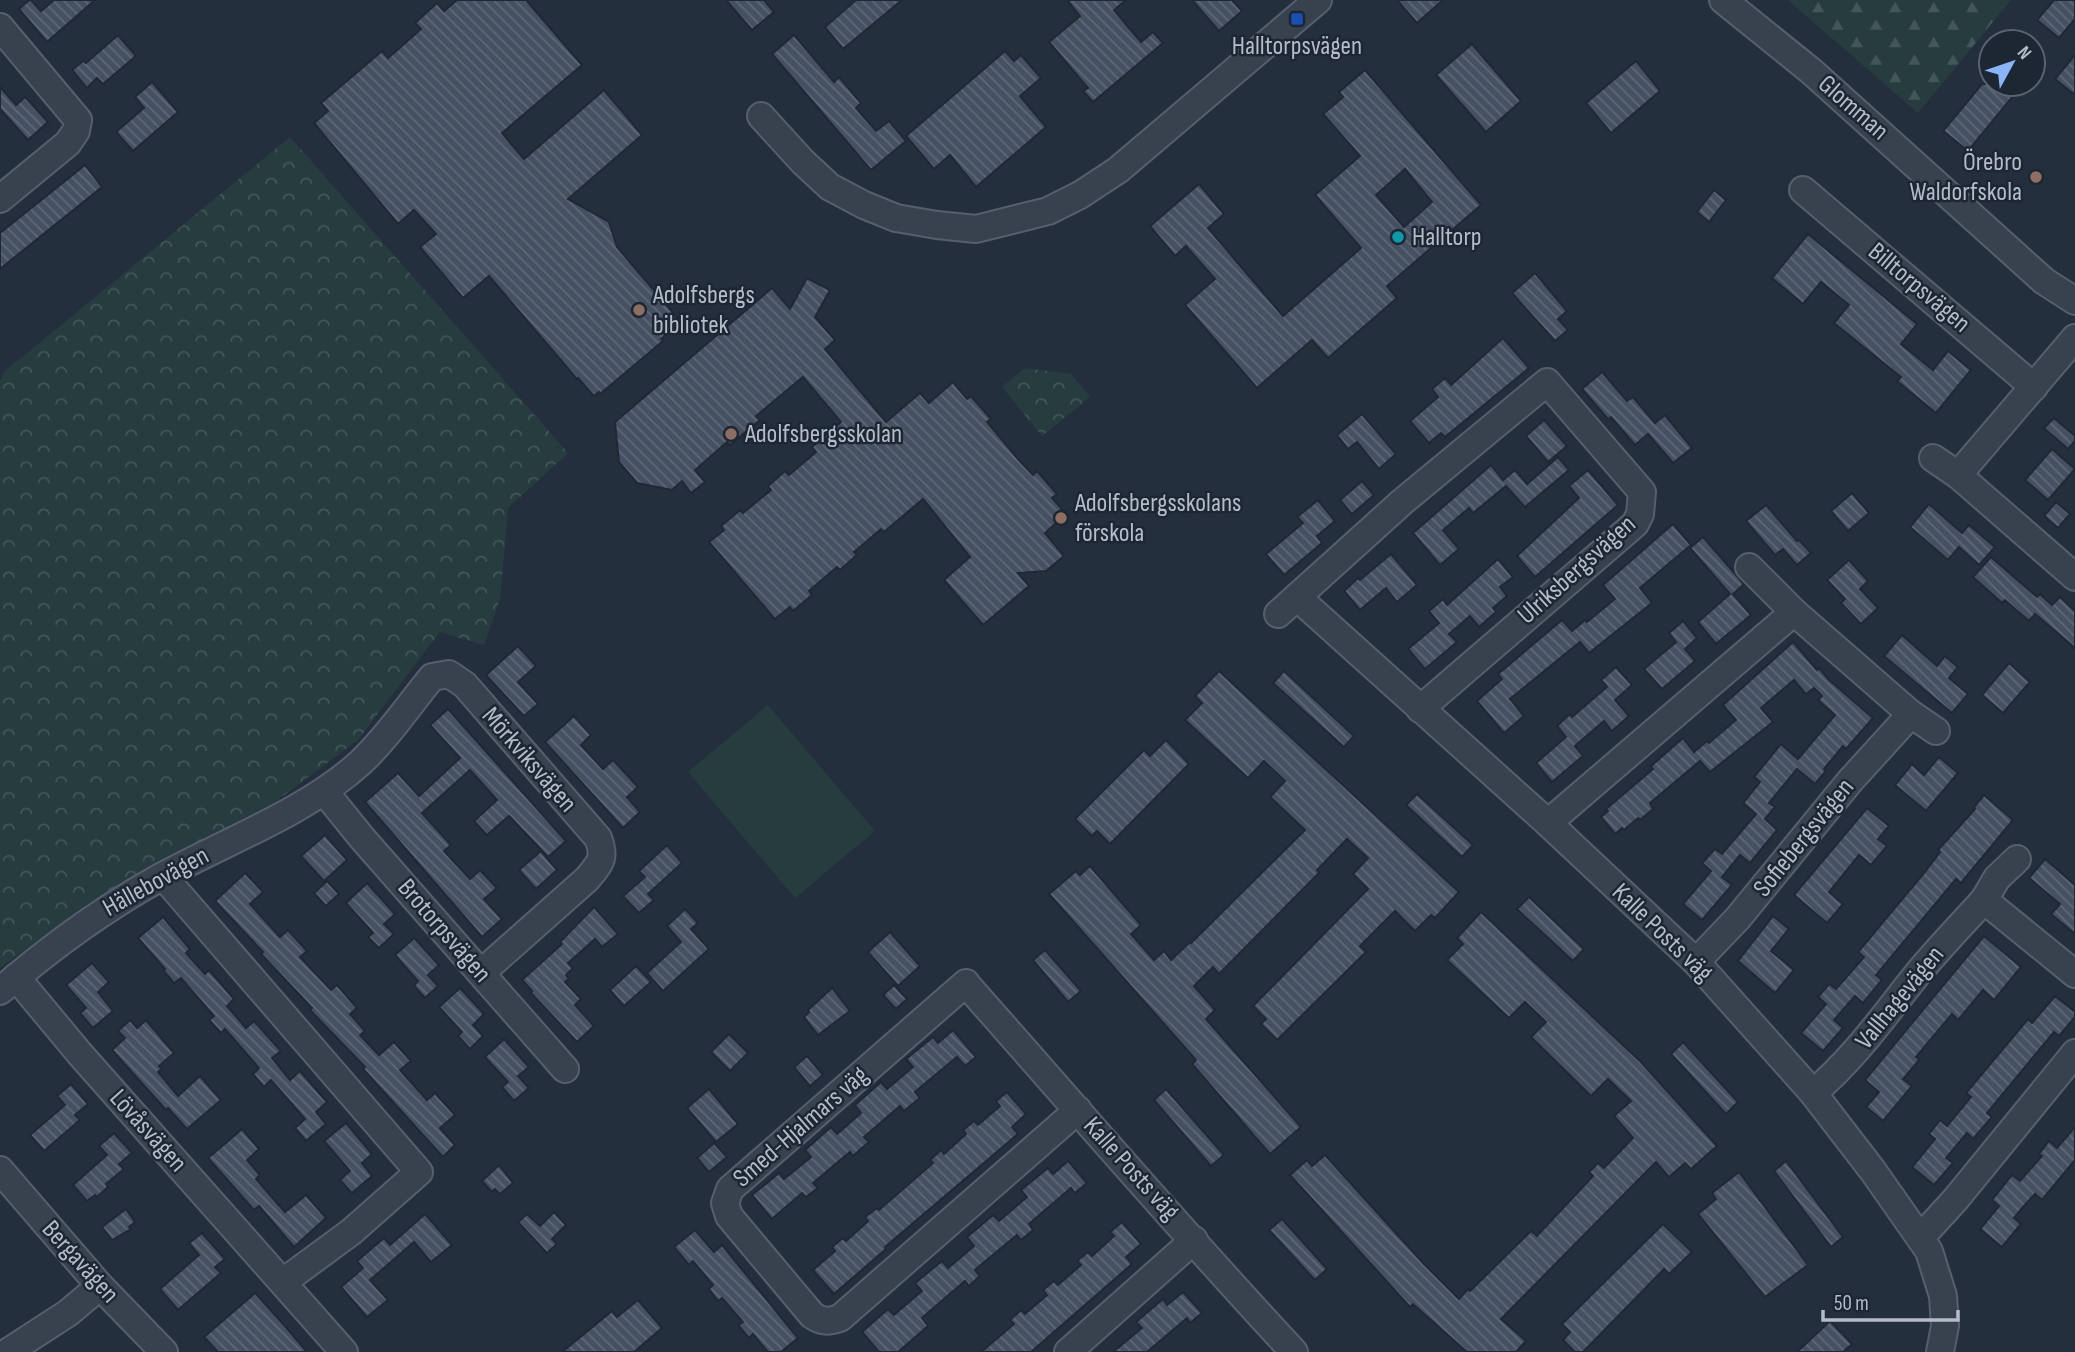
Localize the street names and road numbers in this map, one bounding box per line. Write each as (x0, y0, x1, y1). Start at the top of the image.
street label: Glomman (1811, 69, 1895, 147)
street label: Billtorpsvägen (1862, 236, 1976, 340)
street label: Ulriksbergsvägen (1512, 509, 1642, 631)
street label: Mörkviksvägen (475, 701, 583, 819)
street label: Sofiebergsvägen (1747, 773, 1861, 903)
street label: Hällebovägen (98, 840, 214, 924)
street label: Brotorpsvägen (391, 873, 497, 989)
street label: Kalle Posts väg (1605, 877, 1719, 989)
street label: Vallhagevägen (1849, 940, 1951, 1056)
street label: Smed-Hjalmars väg (727, 1060, 875, 1194)
street label: Lövåsvägen (103, 1083, 193, 1179)
street label: Kalle Posts väg (1077, 1111, 1185, 1227)
street label: Bergavägen (35, 1214, 125, 1310)

